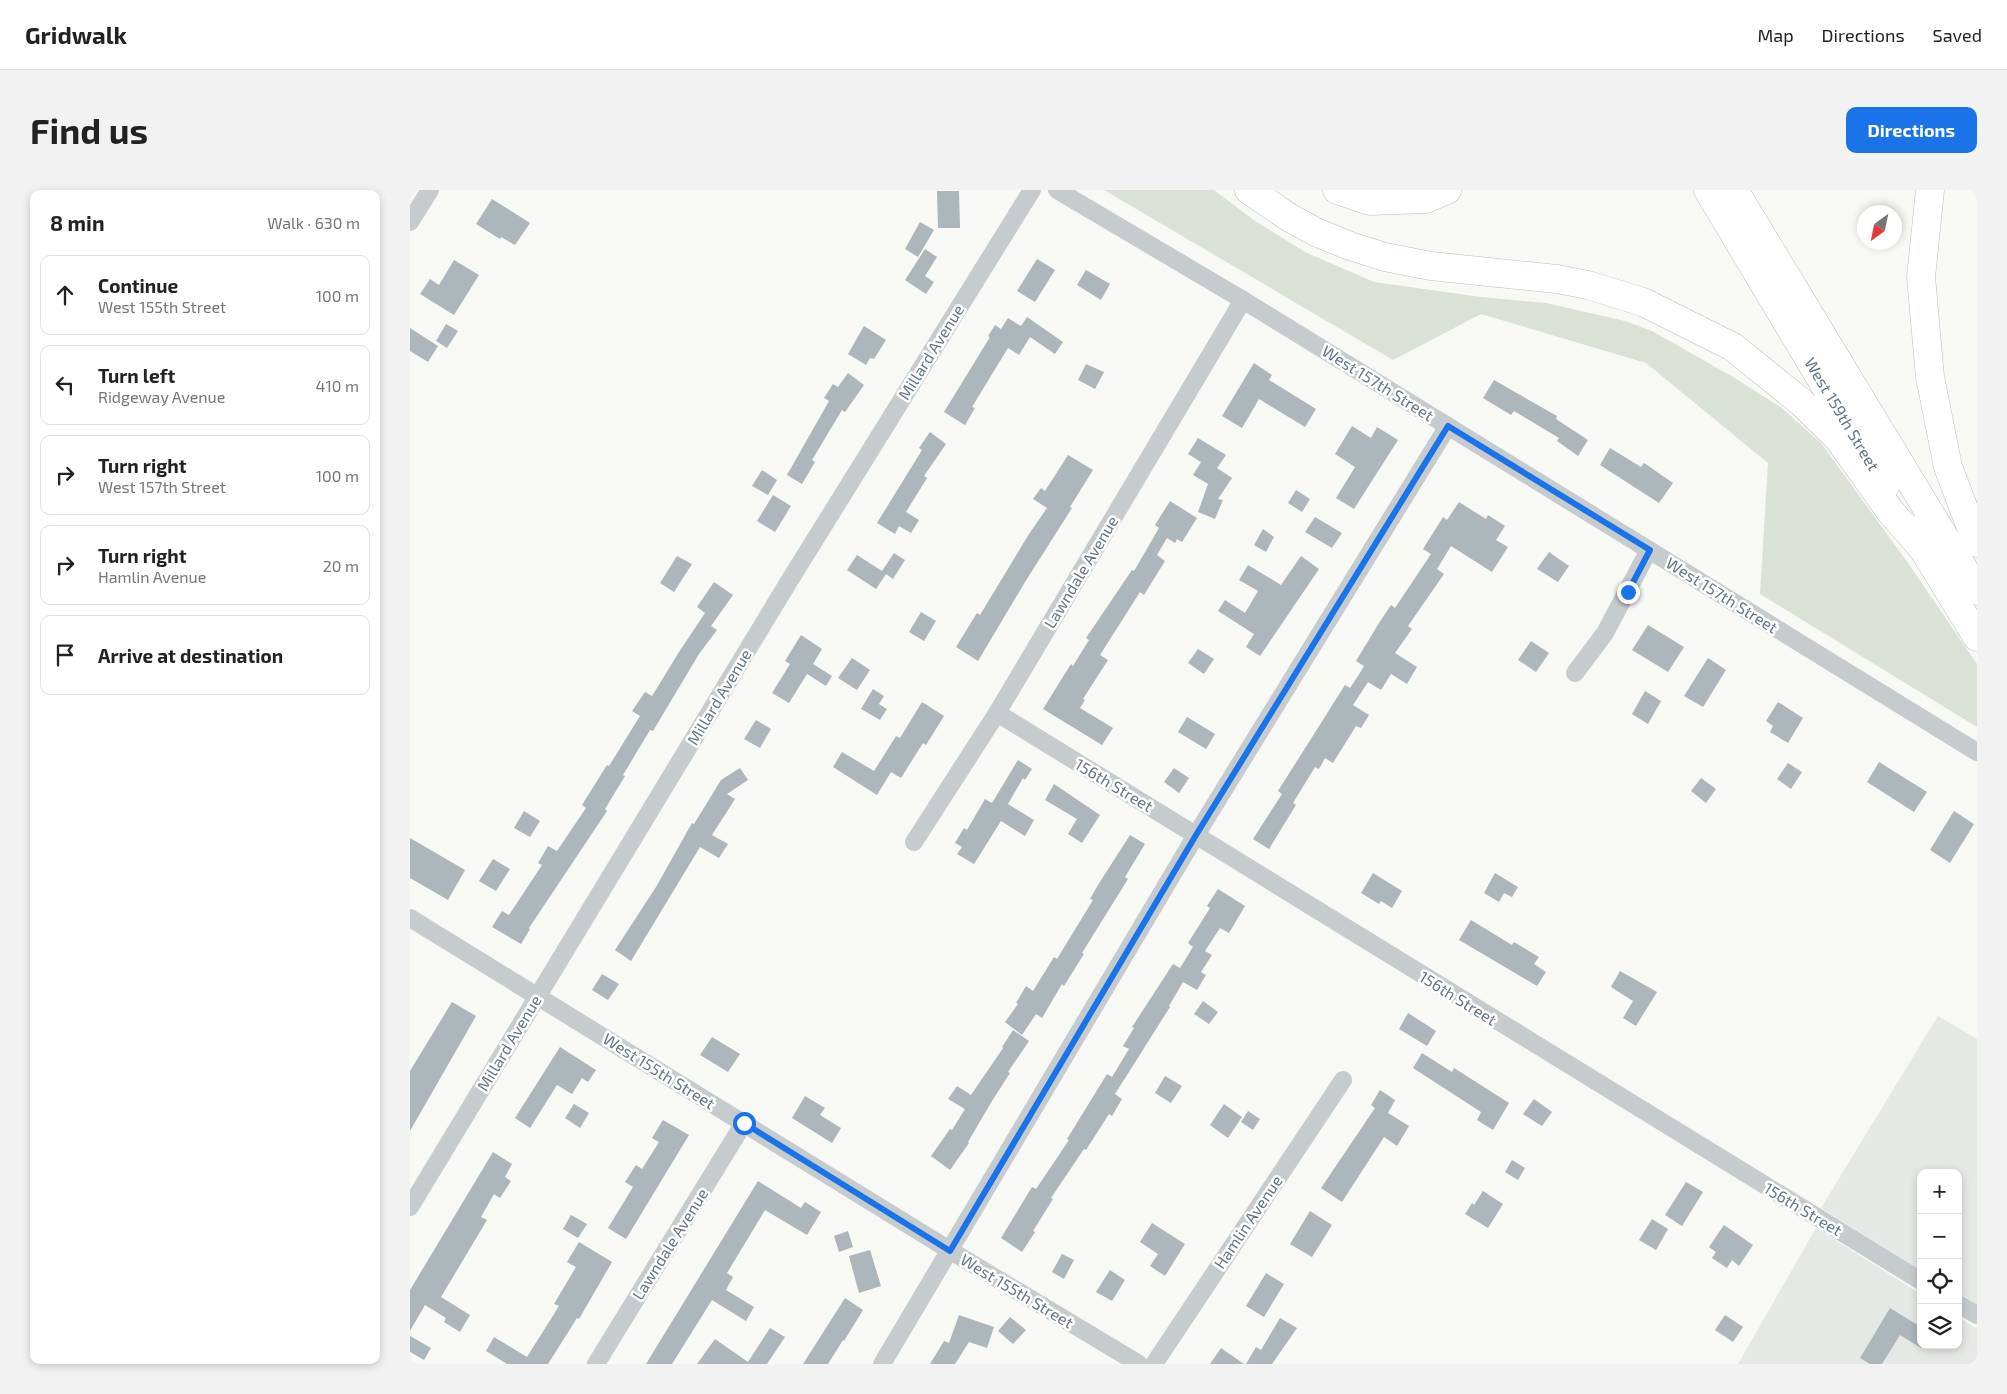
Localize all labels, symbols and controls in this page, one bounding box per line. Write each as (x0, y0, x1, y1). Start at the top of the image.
text: Gridwalk (25, 20, 127, 49)
text: Map (1757, 24, 1794, 46)
text: Directions (1822, 24, 1905, 46)
text: Saved (1933, 24, 1982, 46)
button: Directions (1846, 107, 1977, 153)
text: Find us (30, 109, 148, 151)
north arrow (1857, 205, 1902, 250)
text: 8 min (50, 210, 105, 235)
text: Walk · 630 m (267, 213, 360, 232)
text: Continue (98, 274, 178, 297)
icon: ahead (51, 281, 79, 309)
text: 100 m (316, 286, 359, 305)
text: West 155th Street (98, 297, 226, 316)
street label: Millard Avenue (894, 301, 967, 403)
street label: West 157th Street (1319, 341, 1438, 425)
street label: West 159th Street (1801, 354, 1884, 474)
text: Turn left (98, 364, 175, 387)
icon: left (51, 371, 79, 399)
text: 410 m (316, 376, 359, 395)
text: Ridgeway Avenue (98, 387, 225, 406)
text: Turn right (98, 454, 186, 477)
icon: right (51, 461, 79, 489)
text: 100 m (316, 466, 359, 485)
text: West 157th Street (98, 477, 226, 496)
street label: Lawndale Avenue (1040, 512, 1122, 631)
text: Turn right (98, 544, 186, 567)
icon: right (51, 551, 79, 579)
street label: West 157th Street (1663, 553, 1782, 637)
text: 20 m (323, 556, 359, 575)
text: Hamlin Avenue (98, 567, 206, 586)
route end (1617, 581, 1640, 604)
icon: arrive (51, 641, 79, 669)
text: Arrive at destination (98, 644, 283, 667)
street label: Millard Avenue (682, 645, 755, 748)
street label: 156th Street (1072, 754, 1157, 815)
street label: 156th Street (1416, 966, 1500, 1029)
street label: Millard Avenue (472, 991, 545, 1094)
street label: West 155th Street (600, 1029, 719, 1113)
route start (733, 1112, 756, 1135)
map controls (1917, 1169, 1962, 1349)
button: + (1917, 1169, 1962, 1214)
street label: Hamlin Avenue (1209, 1172, 1286, 1272)
street label: 156th Street (1761, 1178, 1846, 1239)
street label: Lawndale Avenue (628, 1185, 711, 1303)
button: − (1917, 1214, 1962, 1259)
street label: West 155th Street (957, 1249, 1077, 1332)
button: locate (1917, 1259, 1962, 1304)
button: layers (1917, 1304, 1962, 1349)

